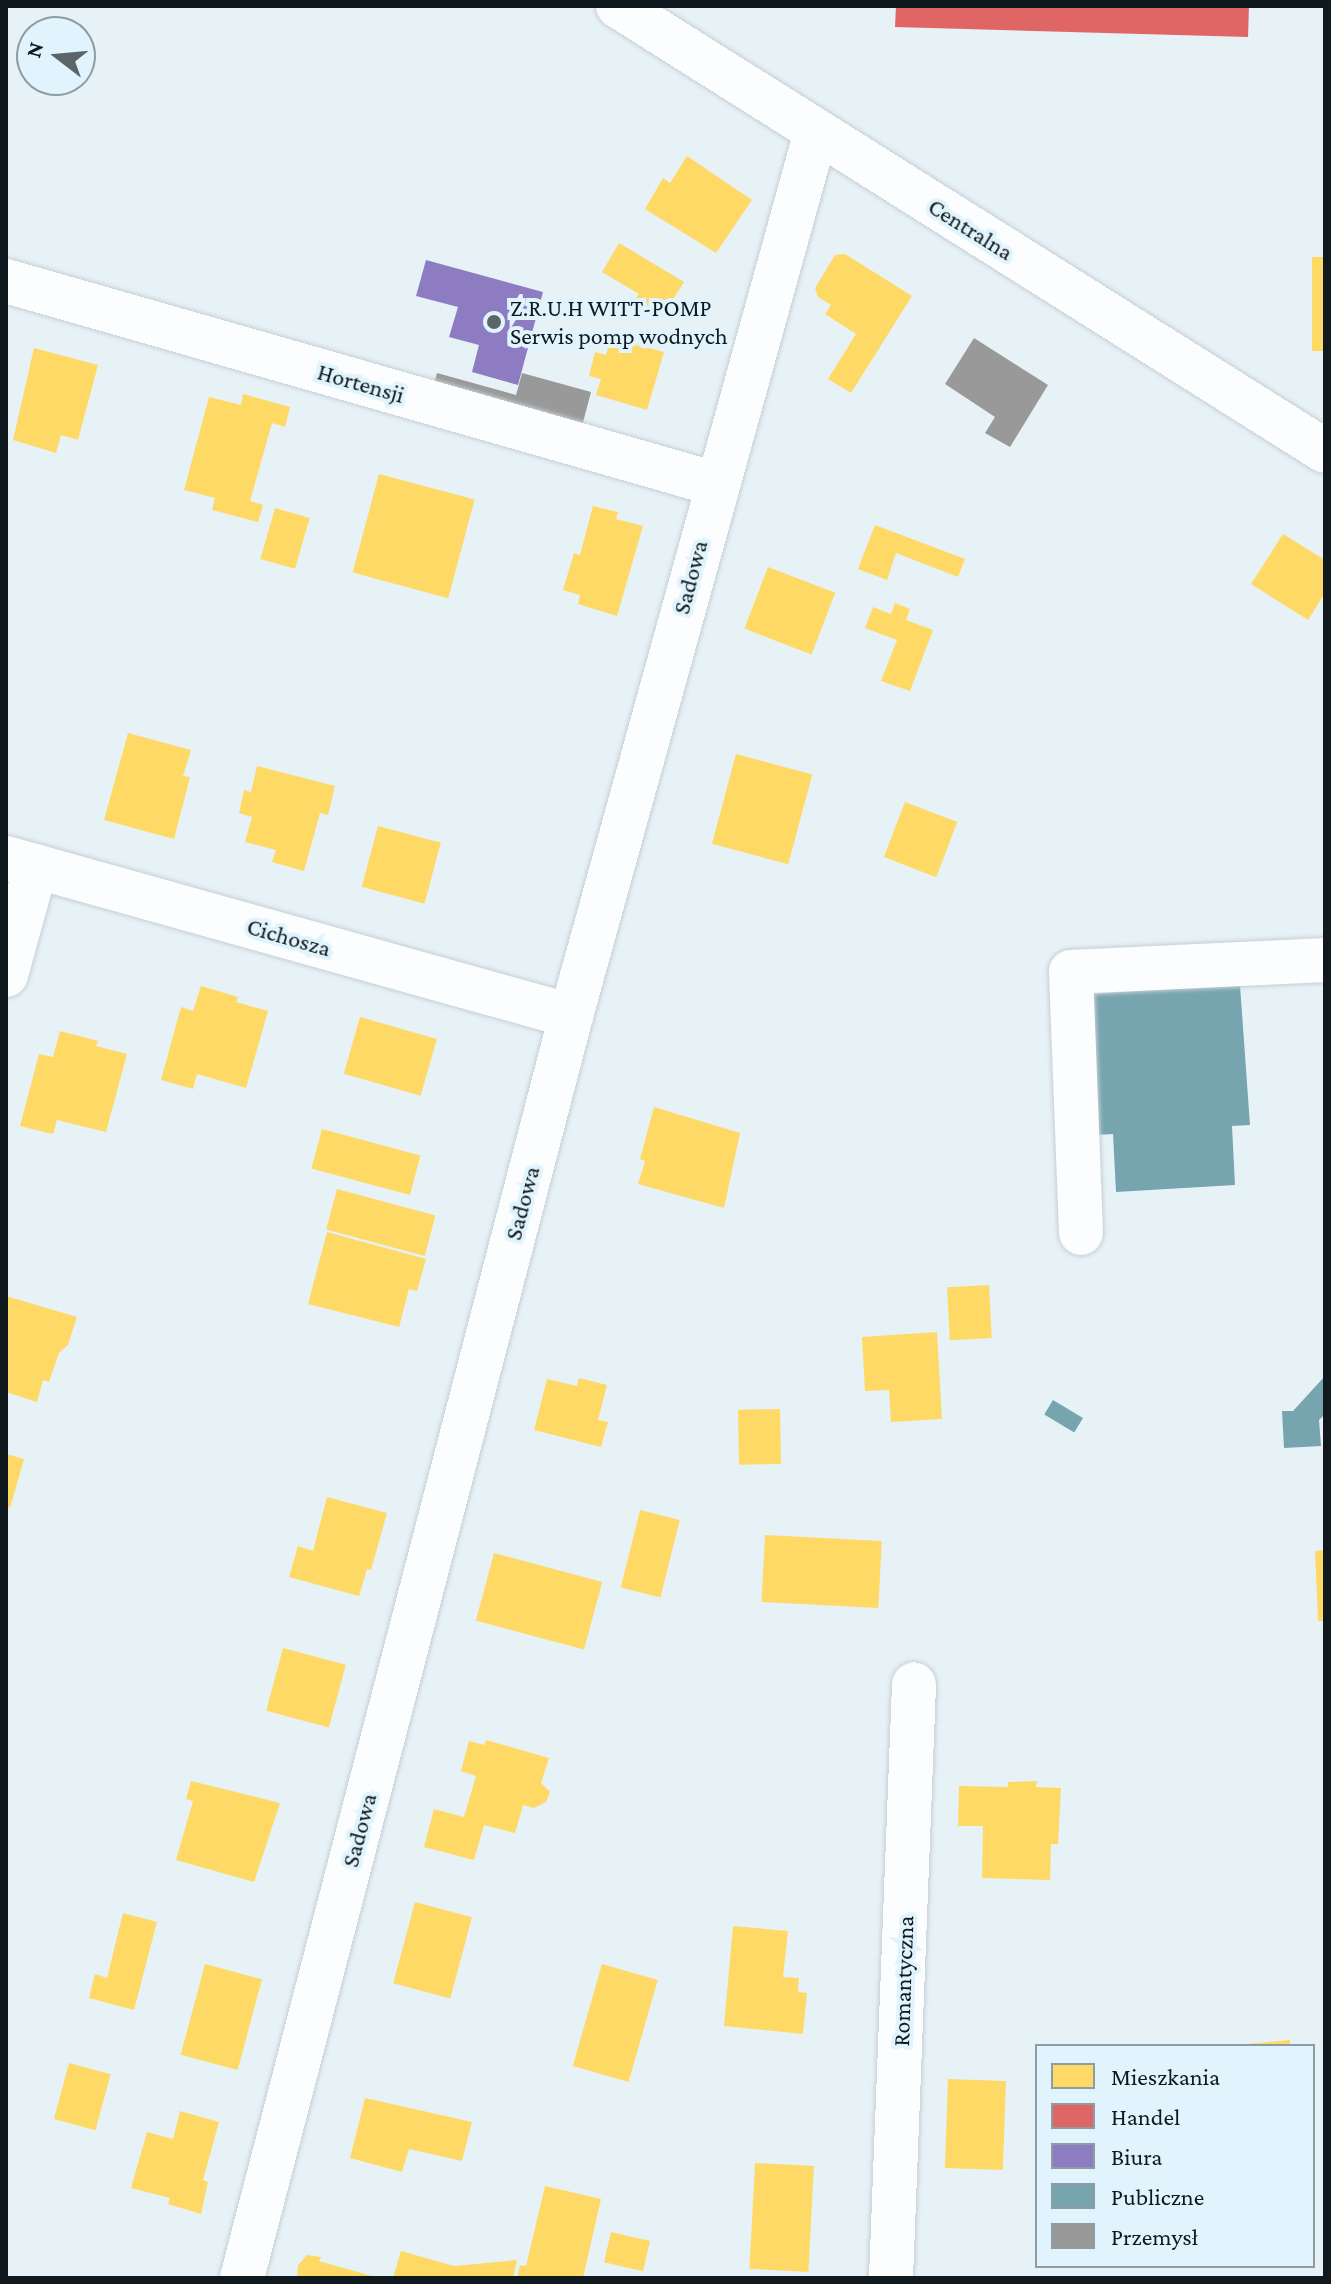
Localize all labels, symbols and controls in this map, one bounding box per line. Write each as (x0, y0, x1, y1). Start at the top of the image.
north arrow (16, 16, 96, 96)
text: N (20, 39, 48, 60)
street label: Centralna (923, 192, 1019, 266)
place label: Z.R.U.H WITT-POMP Serwis pomp wodnych (510, 294, 728, 350)
marker: Z.R.U.H WITT-POMP Serwis pomp wodnych (485, 313, 503, 331)
street label: Hortensji (314, 357, 408, 409)
street label: Sadowa (666, 537, 714, 617)
street label: Cichosza (244, 911, 334, 963)
street label: Sadowa (498, 1163, 546, 1243)
street label: Sadowa (335, 1790, 383, 1870)
street label: Romantyczna (886, 1915, 920, 2047)
legend (1035, 2044, 1315, 2268)
text: Mieszkania (1111, 2063, 1220, 2090)
text: Handel (1111, 2103, 1180, 2130)
text: Biura (1111, 2143, 1162, 2170)
text: Publiczne (1111, 2183, 1204, 2210)
text: Przemysł (1111, 2223, 1198, 2250)

